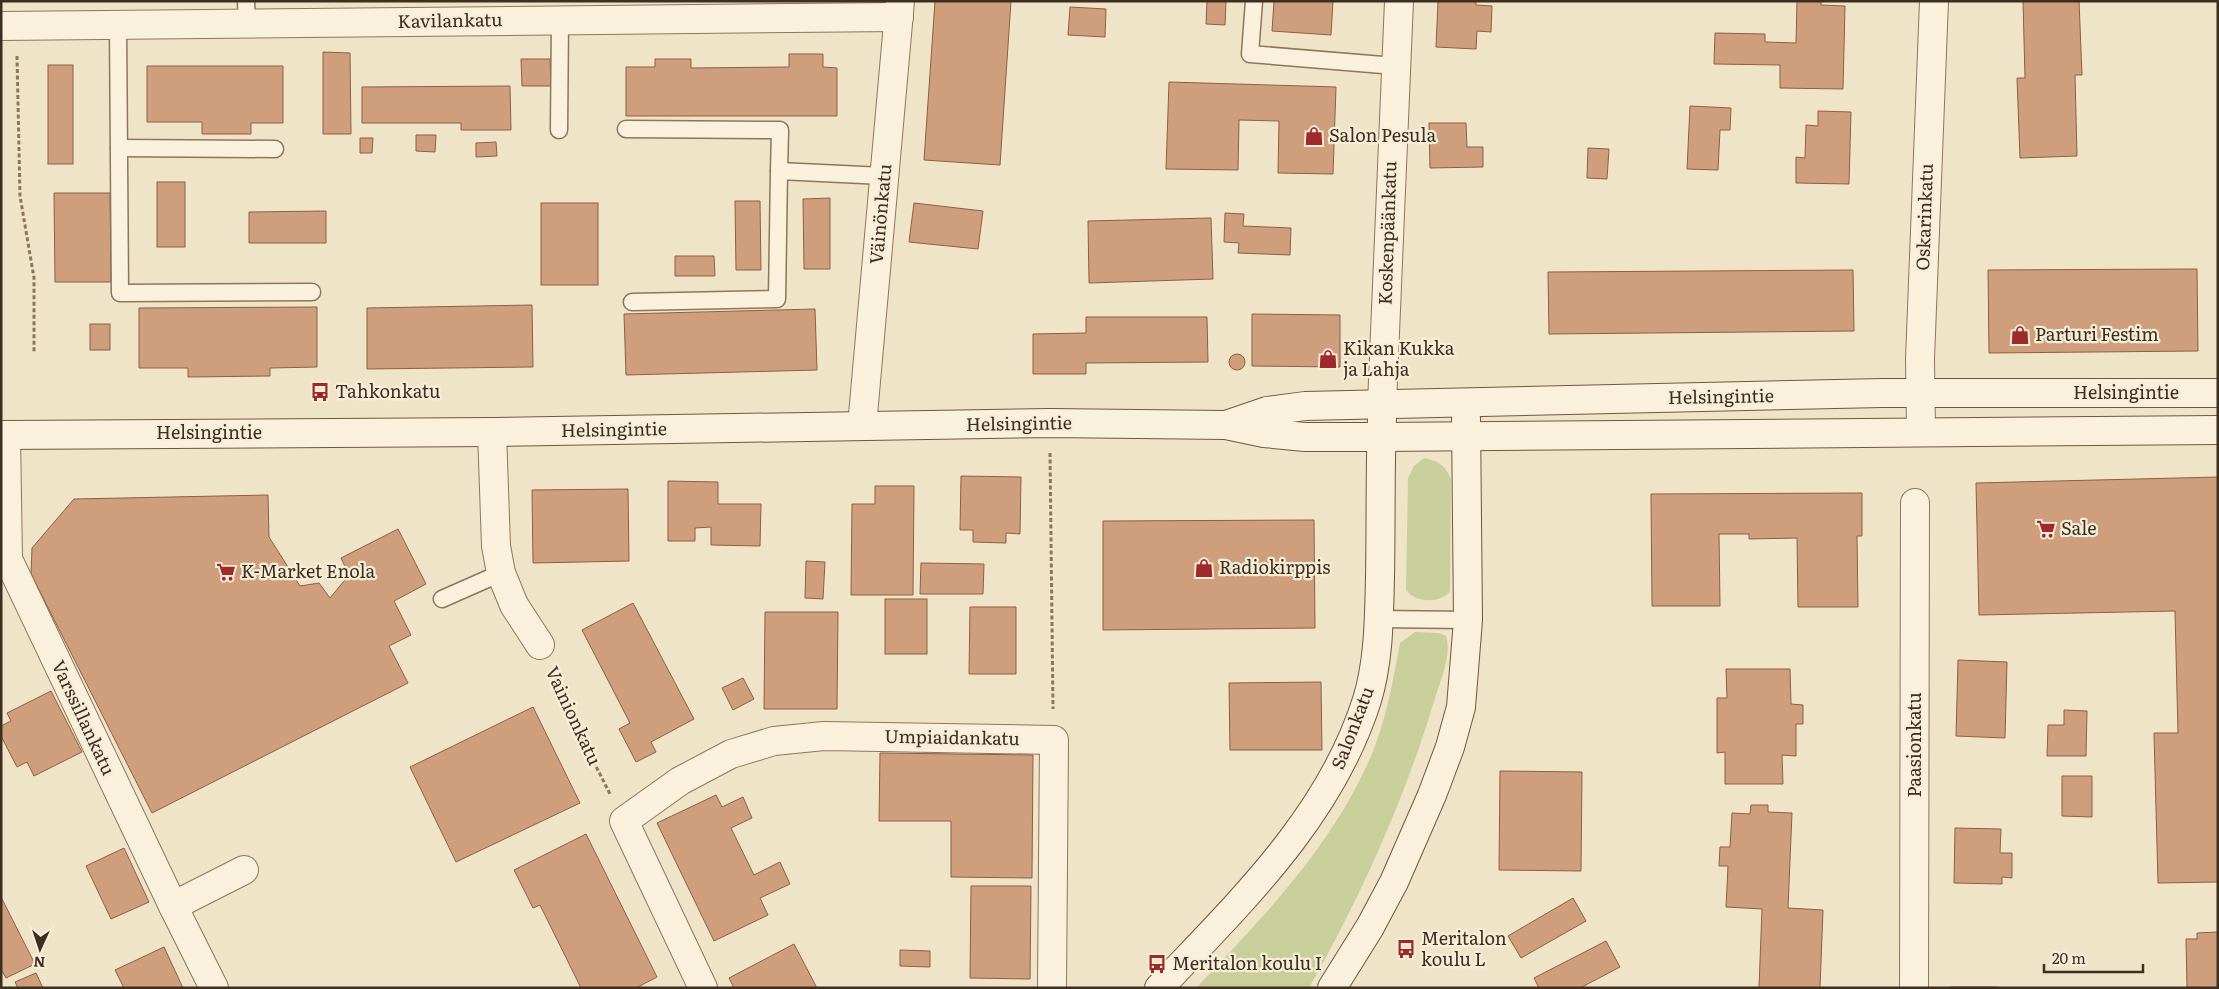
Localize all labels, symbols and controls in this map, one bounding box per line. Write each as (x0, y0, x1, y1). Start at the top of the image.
street label: Kavilankatu (397, 5, 503, 34)
place label: Salon Pesula (1329, 121, 1436, 148)
shop icon: Salon Pesula (1303, 125, 1325, 147)
street label: Koskenpäänkatu (1370, 160, 1403, 305)
street label: Väinönkatu (862, 162, 897, 265)
street label: Oskarinkatu (1908, 163, 1939, 271)
place label: Parturi Festim (2035, 320, 2159, 347)
shop icon: Parturi Festim (2009, 324, 2031, 346)
place label: Kikan Kukka ja Lahja (1343, 334, 1455, 382)
shop icon: Kikan Kukka ja Lahja (1317, 348, 1339, 370)
place label: Tahkonkatu (335, 377, 440, 404)
street label: Helsingintie (2073, 378, 2179, 405)
bus stop icon: Tahkonkatu (309, 381, 331, 403)
street label: Helsingintie (1668, 381, 1774, 410)
street label: Helsingintie (966, 408, 1072, 437)
street label: Helsingintie (561, 414, 667, 443)
street label: Helsingintie (156, 418, 262, 445)
place label: Sale (2061, 514, 2096, 541)
supermarket icon: Sale (2035, 518, 2057, 540)
place label: Radiokirppis (1219, 553, 1330, 580)
place label: K-Market Enola (241, 557, 376, 584)
shop icon: Radiokirppis (1193, 557, 1215, 579)
supermarket icon: K-Market Enola (215, 561, 237, 583)
street label: Varssillankatu (46, 655, 123, 779)
street label: Vainionkatu (540, 661, 609, 769)
street label: Salonkatu (1323, 682, 1380, 773)
street label: Paasionkatu (1900, 692, 1927, 798)
street label: Umpiaidankatu (884, 722, 1020, 751)
north arrow (15, 924, 65, 974)
place label: Meritalon koulu L (1421, 924, 1507, 972)
bus stop icon: Meritalon koulu L (1395, 938, 1417, 960)
scale bar (2044, 942, 2143, 974)
text: 20 m (2052, 946, 2086, 969)
place label: Meritalon koulu I (1172, 949, 1322, 976)
text: N (33, 953, 46, 973)
bus stop icon: Meritalon koulu I (1146, 953, 1168, 975)

